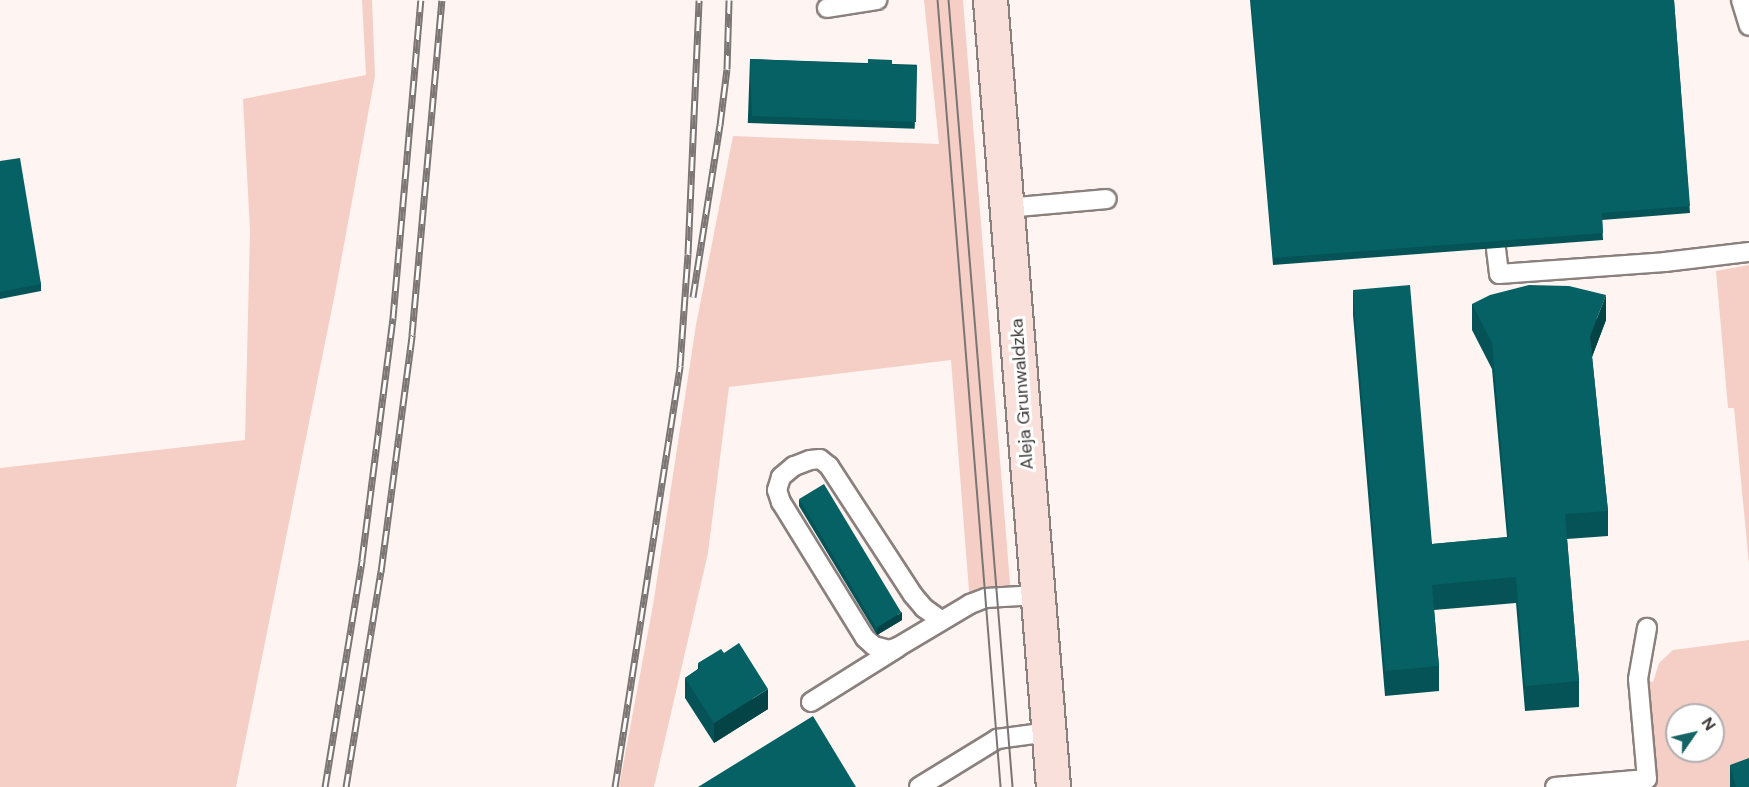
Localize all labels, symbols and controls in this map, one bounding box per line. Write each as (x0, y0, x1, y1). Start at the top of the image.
street label: Aleja Grunwaldzka (1006, 318, 1038, 470)
north arrow (1665, 703, 1725, 763)
text: N (1697, 713, 1721, 734)

